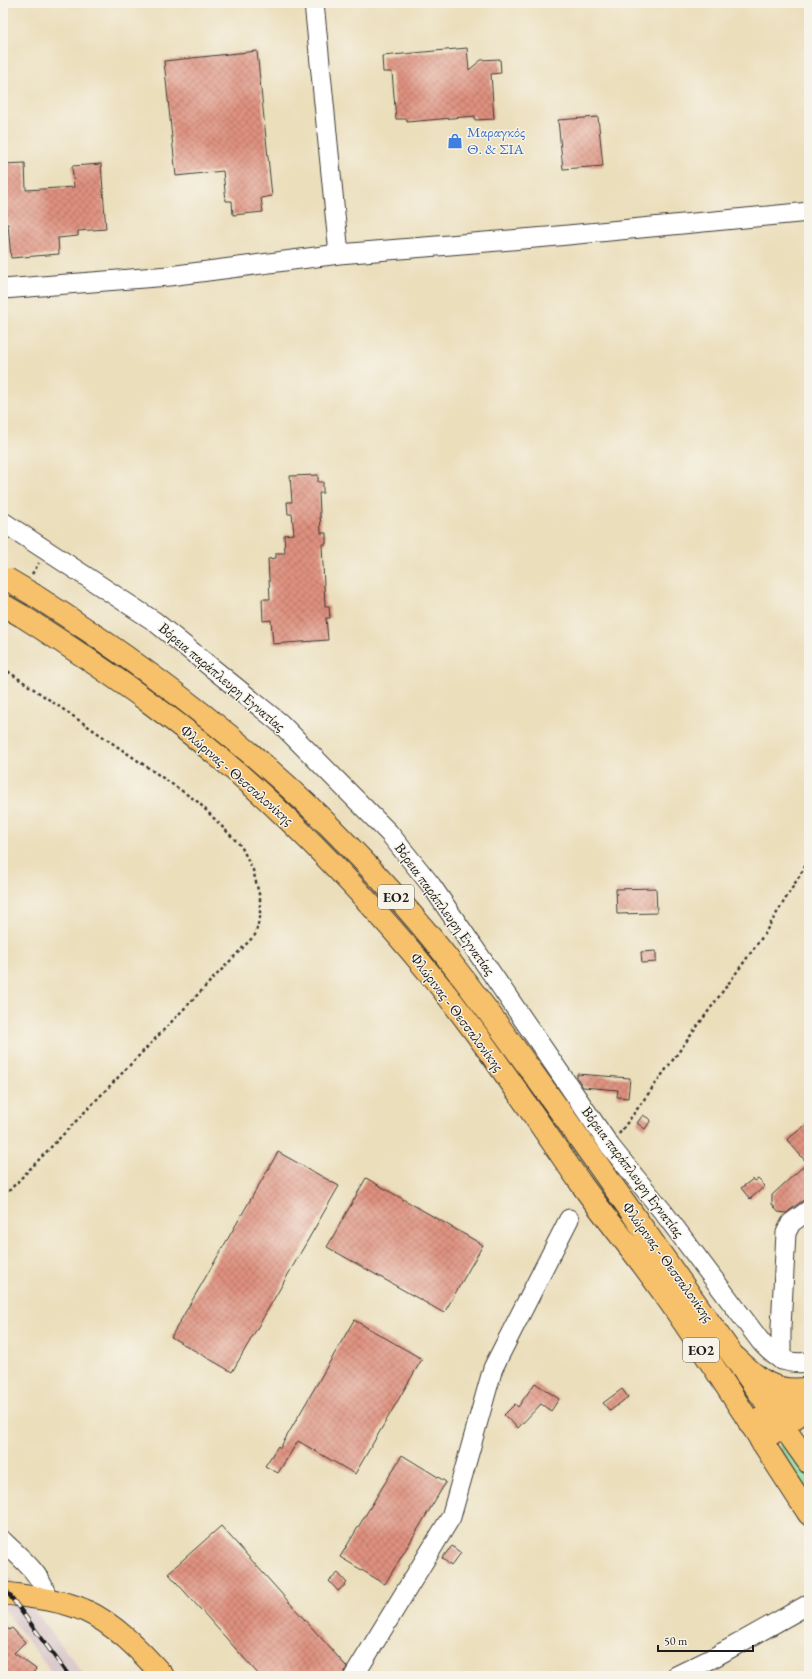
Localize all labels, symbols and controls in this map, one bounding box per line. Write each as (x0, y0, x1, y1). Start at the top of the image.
place label: Μαραγκός Θ. & ΣΙΑ (467, 122, 525, 158)
shop icon: Μαραγκός Θ. & ΣΙΑ (446, 132, 464, 150)
street label: Βόρεια παράπλευρη Εγνατίας (155, 618, 289, 735)
street label: Φλώρινας - Θεσσαλονίκης (177, 720, 298, 829)
street label: Βόρεια παράπλευρη Εγνατίας (391, 839, 500, 979)
road number: ΕΟ2 (378, 885, 414, 909)
street label: Φλώρινας - Θεσσαλονίκης (406, 948, 508, 1075)
street label: Βόρεια παράπλευρη Εγνατίας (578, 1102, 689, 1241)
street label: Φλώρινας - Θεσσαλονίκης (618, 1198, 718, 1326)
road number: ΕΟ2 (683, 1338, 719, 1362)
scale bar (658, 1627, 753, 1653)
text: 50 m (664, 1633, 688, 1649)

